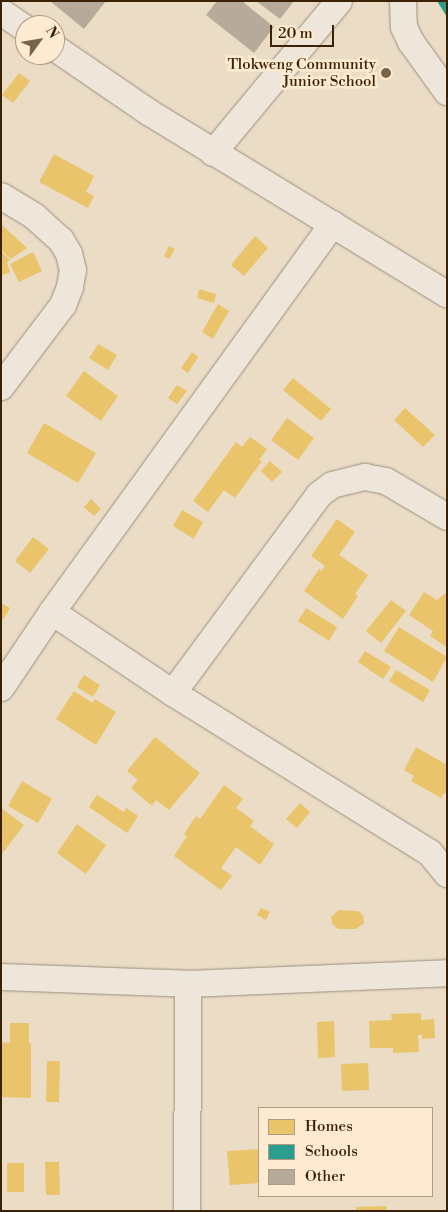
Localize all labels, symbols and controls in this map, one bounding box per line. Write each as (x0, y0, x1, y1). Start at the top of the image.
north arrow (15, 15, 65, 65)
scale bar (273, 15, 337, 47)
text: N (41, 23, 62, 42)
text: 20 m (278, 24, 313, 43)
place label: Tlokweng Community Junior School (228, 55, 376, 90)
marker: Tlokweng Community Junior School (380, 67, 392, 79)
legend (258, 1107, 433, 1197)
text: Homes (305, 1117, 353, 1136)
text: Schools (305, 1142, 358, 1161)
text: Other (305, 1167, 345, 1186)

